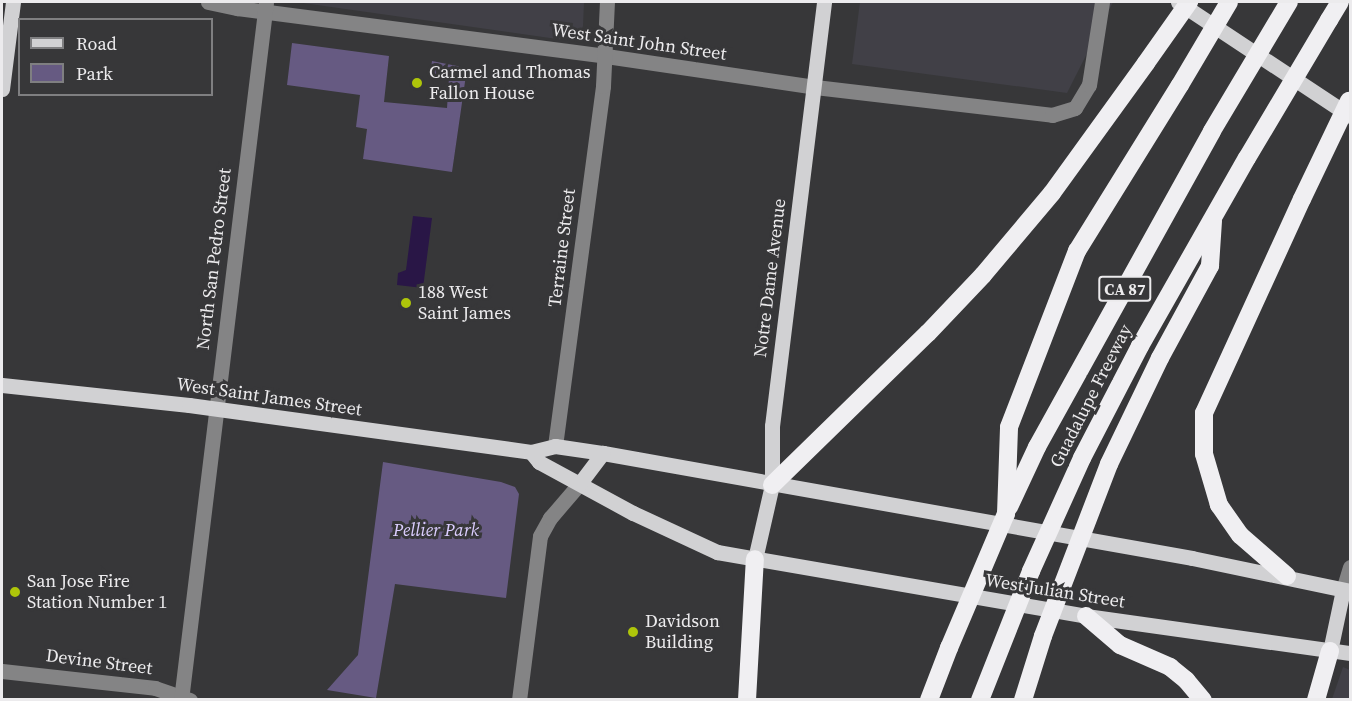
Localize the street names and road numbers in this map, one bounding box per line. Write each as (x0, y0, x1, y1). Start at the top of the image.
street label: West Saint John Street (550, 19, 728, 65)
street label: North San Pedro Street (192, 167, 236, 351)
street label: Terraine Street (544, 188, 580, 308)
street label: Notre Dame Avenue (750, 197, 790, 359)
road number: CA 87 (1098, 276, 1152, 302)
street label: Guadalupe Freeway (1046, 321, 1136, 471)
street label: West Saint James Street (175, 373, 363, 421)
street label: West Julian Street (984, 569, 1126, 613)
street label: Devine Street (45, 645, 153, 679)

